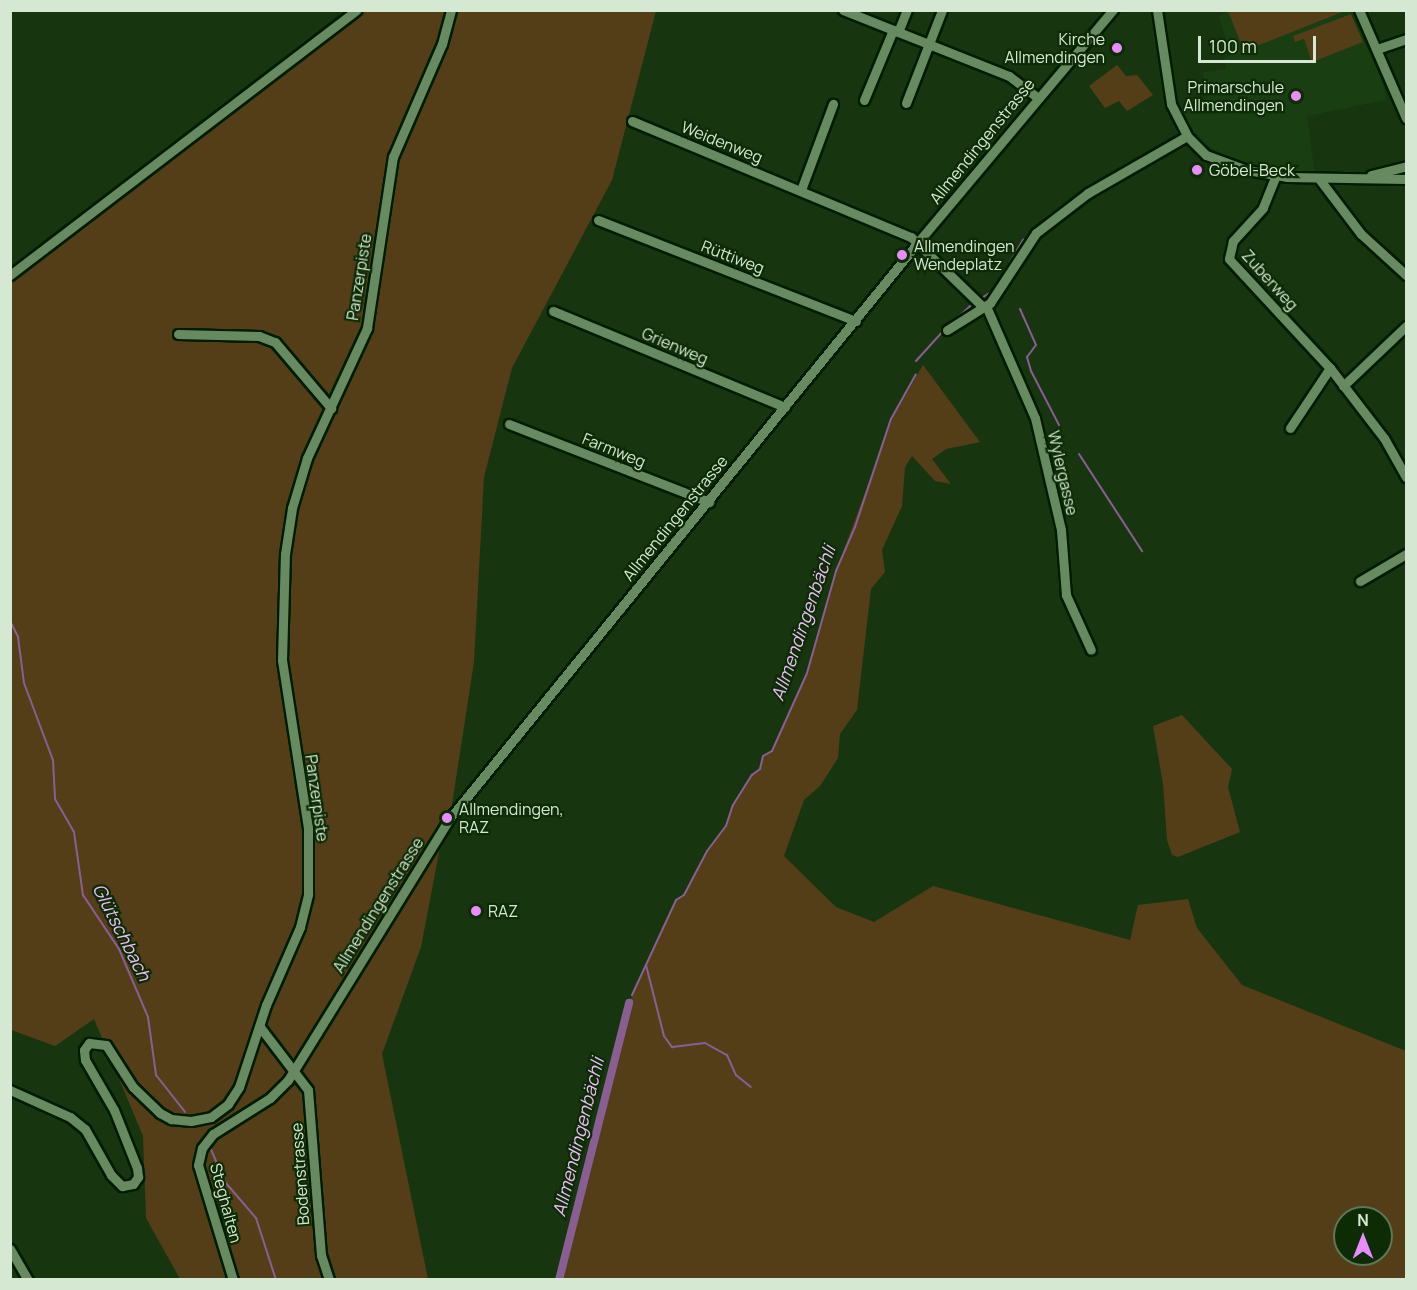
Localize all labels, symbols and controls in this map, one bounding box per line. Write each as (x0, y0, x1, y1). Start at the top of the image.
scale bar (1201, 24, 1320, 62)
place label: Kirche Allmendingen (1005, 29, 1105, 67)
text: 100 m (1209, 34, 1257, 58)
marker: Kirche Allmendingen (1110, 41, 1124, 55)
street label: Allmendingenstrasse (926, 74, 1038, 208)
place label: Primarschule Allmendingen (1184, 77, 1284, 115)
marker: Primarschule Allmendingen (1289, 89, 1303, 103)
street label: Weidenweg (679, 117, 765, 167)
place label: Göbel-Beck (1209, 160, 1295, 180)
marker: Göbel-Beck (1190, 163, 1204, 177)
street label: Panzerpiste (343, 232, 375, 322)
street label: Rüttiweg (699, 236, 767, 278)
place label: Allmendingen Wendeplatz (914, 236, 1014, 274)
street label: Zuberweg (1238, 246, 1302, 314)
marker: Allmendingen Wendeplatz (895, 248, 909, 262)
street label: Grienweg (639, 323, 711, 369)
street label: Farmweg (579, 429, 649, 471)
street label: Wylergasse (1044, 429, 1082, 517)
street label: Allmendingenstrasse (619, 451, 731, 585)
water label: Allmendingenbächli (766, 543, 840, 703)
street label: Panzerpiste (301, 753, 333, 843)
place label: Allmendingen, RAZ (459, 799, 564, 837)
marker: Allmendingen, RAZ (440, 811, 454, 825)
street label: Allmendingenstrasse (329, 834, 427, 976)
water label: Glütschbach (88, 880, 156, 984)
place label: RAZ (488, 901, 518, 921)
marker: RAZ (469, 904, 483, 918)
water label: Allmendingenbächli (548, 1055, 608, 1219)
street label: Bodenstrasse (287, 1122, 313, 1226)
street label: Steghalten (206, 1161, 246, 1245)
north arrow (1333, 1206, 1393, 1266)
text: N (1357, 1209, 1369, 1231)

